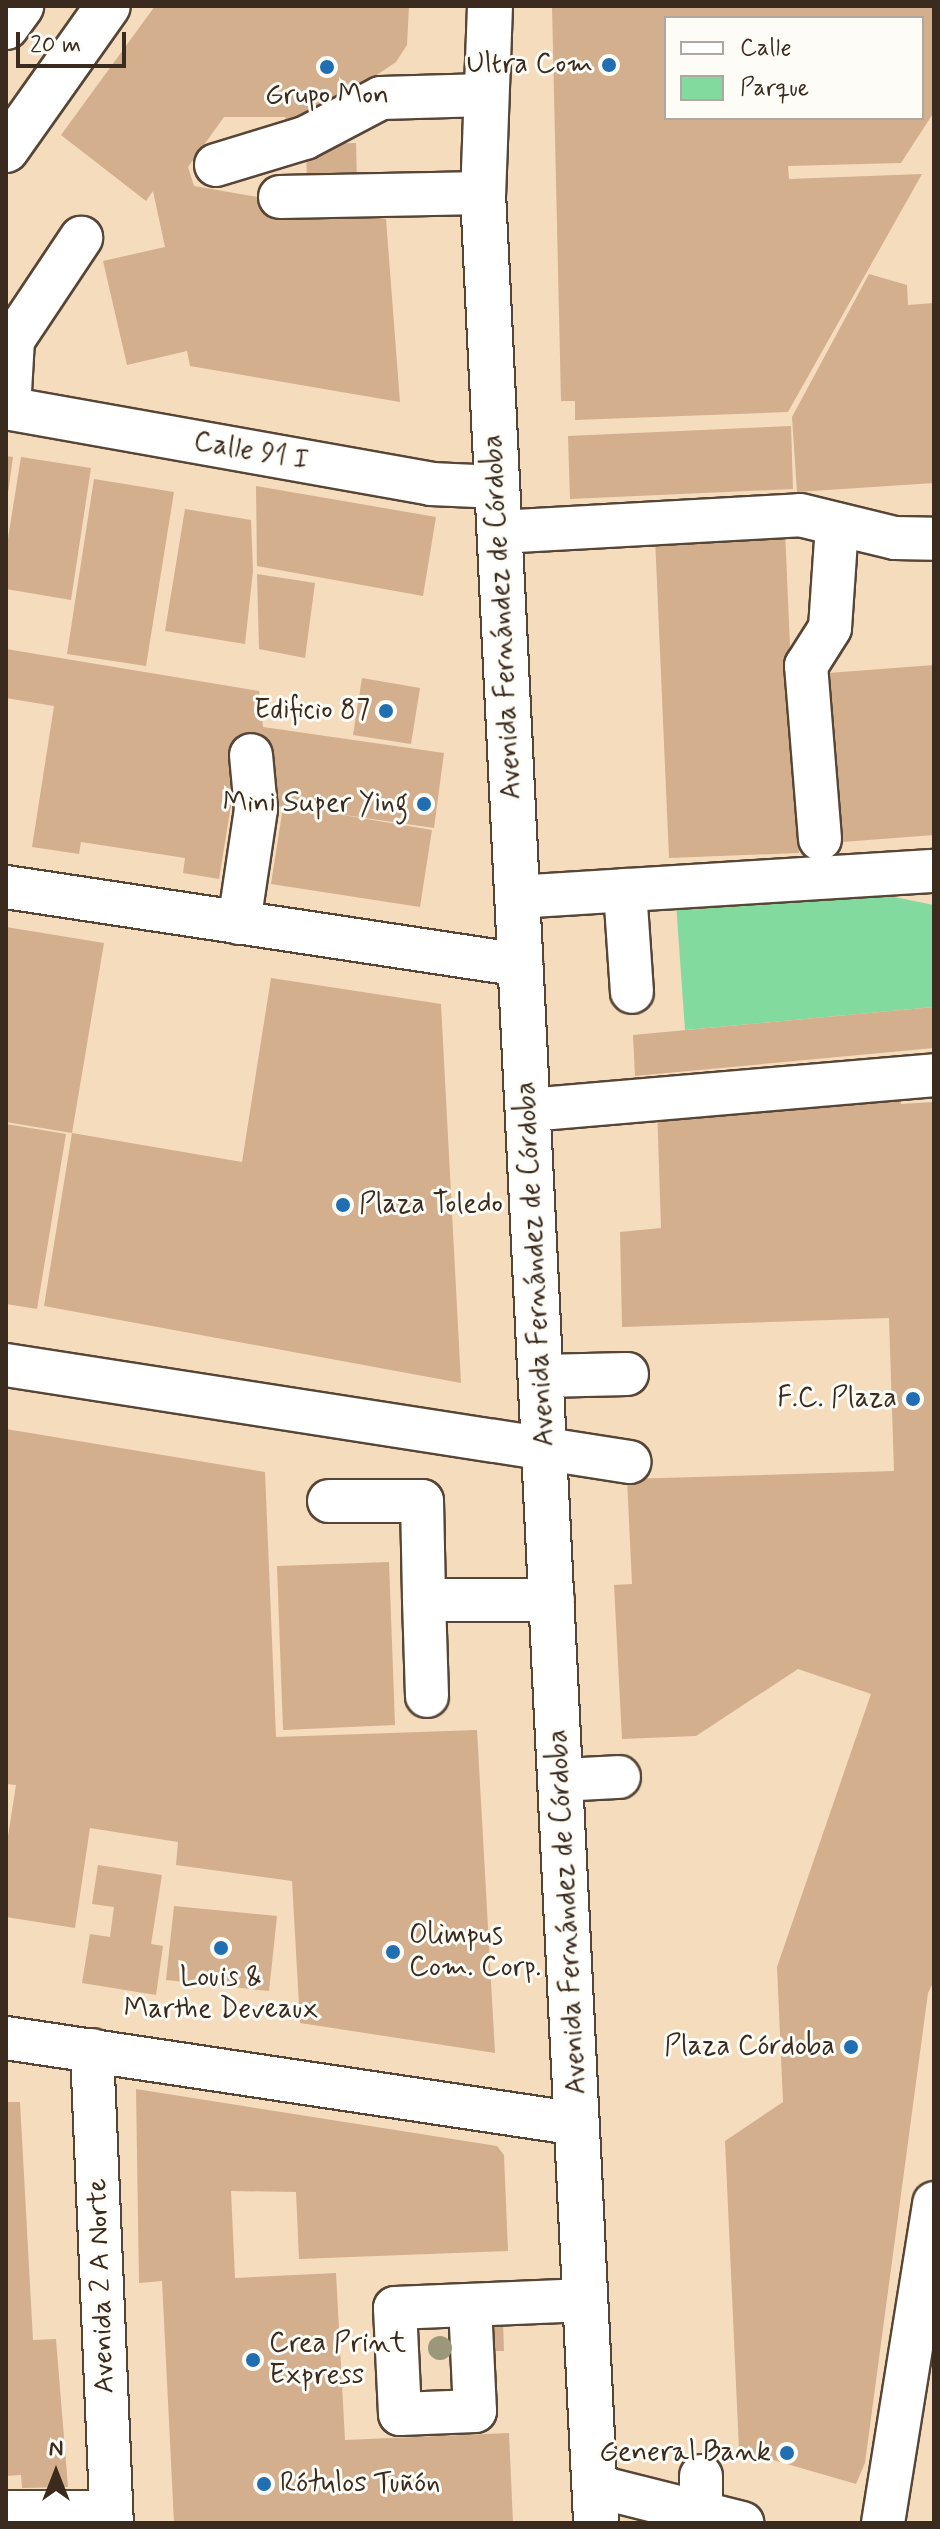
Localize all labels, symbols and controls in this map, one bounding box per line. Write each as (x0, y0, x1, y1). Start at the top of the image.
scale bar (20, 16, 130, 66)
legend (664, 16, 924, 120)
text: 20 m (30, 30, 81, 61)
text: Calle (740, 33, 792, 64)
place label: Ultra Com (465, 48, 593, 82)
marker: Ultra Com (600, 56, 618, 74)
marker: Grupo Mon (318, 58, 336, 76)
text: Parque (740, 73, 809, 104)
place label: Grupo Mon (265, 79, 389, 113)
street label: Calle 91 I (191, 425, 311, 479)
street label: Avenida Fernández de Córdoba (477, 431, 529, 803)
place label: Edificio 87 (254, 694, 370, 728)
marker: Edificio 87 (377, 702, 395, 720)
place label: Mini Super Ying (220, 787, 408, 821)
marker: Mini Super Ying (415, 795, 433, 813)
street label: Avenida Fernández de Córdoba (510, 1078, 562, 1450)
place label: Plaza Toledo (359, 1188, 504, 1222)
marker: Plaza Toledo (334, 1196, 352, 1214)
place label: F.C. Plaza (777, 1382, 897, 1416)
marker: F.C. Plaza (904, 1390, 922, 1408)
street label: Avenida Fernández de Córdoba (542, 1726, 594, 2098)
place label: Olimpus Com. Corp. (409, 1919, 541, 1985)
marker: Louis & Marthe Deveaux (212, 1939, 230, 1957)
marker: Olimpus Com. Corp. (384, 1943, 402, 1961)
place label: Louis & Marthe Deveaux (122, 1961, 320, 2027)
place label: Plaza Córdoba (664, 2030, 835, 2064)
marker: Plaza Córdoba (842, 2038, 860, 2056)
street label: Avenida 2 A Norte (81, 2178, 123, 2394)
place label: Crea Print Express (269, 2327, 406, 2393)
marker: Crea Print Express (244, 2351, 262, 2369)
north arrow (16, 2433, 96, 2513)
text: N (49, 2435, 63, 2463)
place label: General Bank (605, 2436, 771, 2470)
marker: General Bank (778, 2444, 796, 2462)
place label: Rótulos Tuñón (280, 2467, 440, 2501)
marker: Rótulos Tuñón (255, 2475, 273, 2493)

